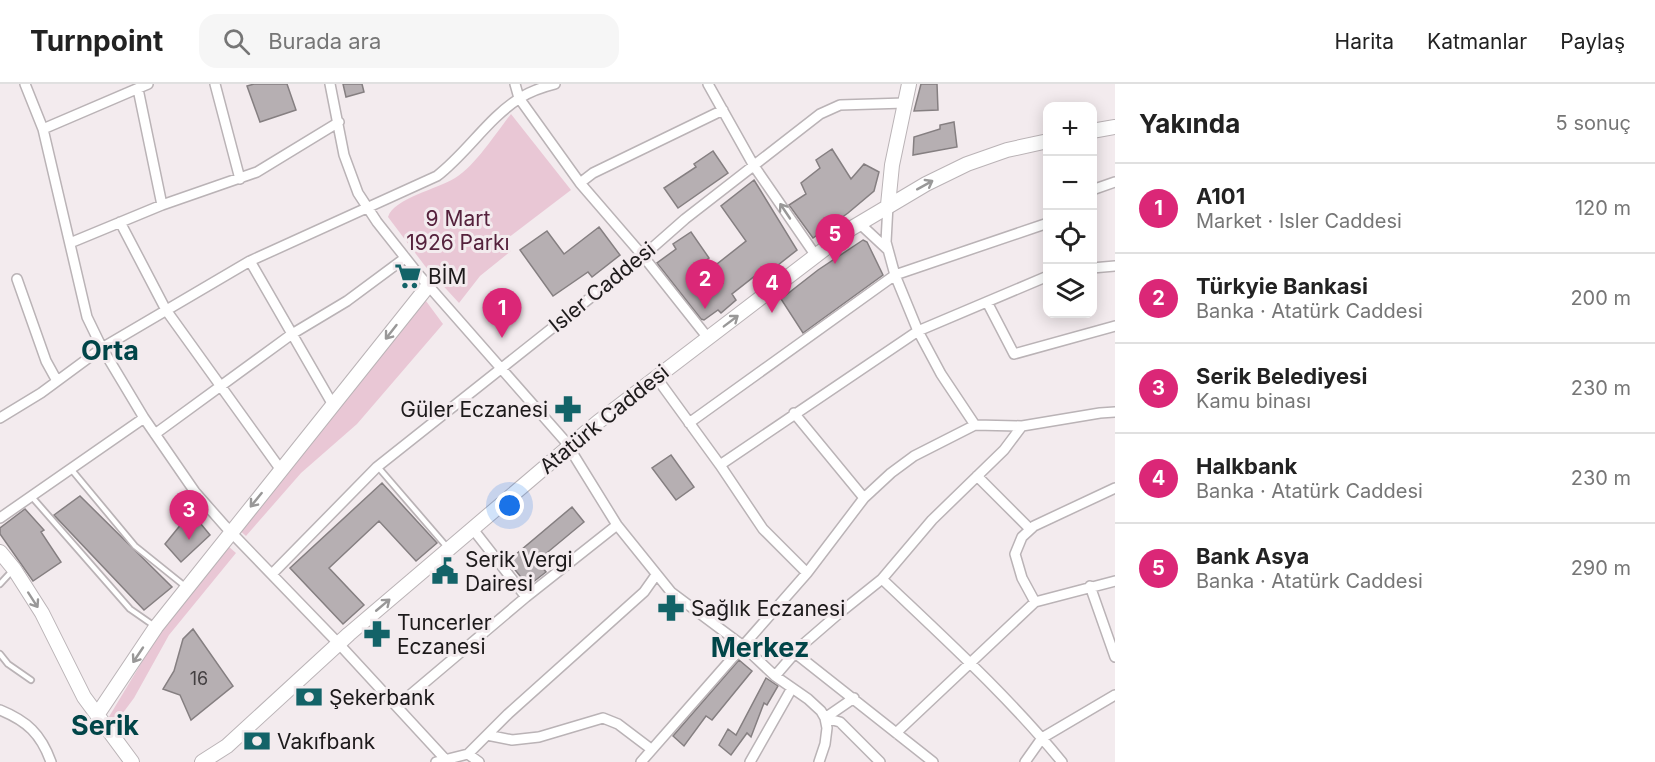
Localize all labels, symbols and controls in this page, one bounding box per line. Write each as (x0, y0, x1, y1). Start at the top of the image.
search box (199, 14, 619, 68)
text: Turnpoint (30, 24, 163, 58)
icon: search (220, 25, 253, 58)
text: Burada ara (268, 28, 381, 54)
text: Harita (1335, 29, 1394, 54)
text: Katmanlar (1427, 29, 1527, 54)
text: Paylaş (1560, 29, 1625, 54)
map controls (1043, 102, 1097, 318)
button: + (1043, 102, 1097, 156)
text: Yakında (1139, 108, 1240, 139)
text: 5 sonuç (1556, 111, 1631, 135)
button: − (1043, 156, 1097, 210)
one-way arrow (915, 179, 933, 190)
text: A101 (1196, 183, 1245, 209)
text: 1 (1154, 196, 1163, 220)
text: 120 m (1575, 196, 1631, 220)
one-way arrow (779, 203, 791, 220)
park label: 9 Mart 1926 Parkı (406, 206, 510, 255)
text: Market · Isler Caddesi (1196, 209, 1402, 233)
button: locate (1043, 210, 1097, 264)
pin: 5 (816, 214, 854, 264)
street label: Isler Caddesi (544, 237, 660, 337)
pin: 2 (686, 260, 724, 309)
supermarket icon: BİM (393, 261, 423, 291)
place label: BİM (428, 263, 466, 289)
pin: 4 (752, 264, 792, 313)
button: layers (1043, 264, 1097, 318)
text: Türkyie Bankasi (1196, 273, 1368, 299)
text: 2 (1152, 286, 1165, 310)
text: 200 m (1570, 286, 1631, 310)
pin: 1 (482, 288, 522, 338)
text: Banka · Atatürk Caddesi (1196, 299, 1423, 323)
one-way arrow (723, 314, 739, 327)
one-way arrow (385, 323, 398, 339)
district label: Orta (81, 334, 139, 367)
street label: Atatürk Caddesi (534, 359, 674, 479)
text: Serik Belediyesi (1196, 363, 1367, 389)
text: 3 (1152, 376, 1165, 400)
text: 230 m (1571, 376, 1631, 400)
text: Kamu binası (1196, 389, 1311, 413)
pharmacy icon: Güler Eczanesi (553, 394, 583, 424)
place label: Güler Eczanesi (400, 397, 548, 422)
text: Halkbank (1196, 453, 1297, 479)
text: 4 (1152, 466, 1165, 490)
text: 230 m (1571, 466, 1631, 490)
text: Banka · Atatürk Caddesi (1196, 479, 1423, 503)
pin: 3 (170, 490, 208, 540)
your location (495, 491, 524, 520)
one-way arrow (250, 492, 263, 508)
text: Bank Asya (1196, 543, 1309, 569)
place label: Serik Vergi Dairesi (465, 547, 573, 596)
public building icon: Serik Vergi Dairesi (430, 556, 460, 586)
text: 5 (1152, 556, 1165, 580)
text: 290 m (1571, 556, 1631, 580)
text: Banka · Atatürk Caddesi (1196, 569, 1423, 593)
one-way arrow (27, 591, 40, 608)
pharmacy icon: Sağlık Eczanesi (656, 593, 686, 623)
place label: Sağlık Eczanesi (691, 596, 845, 621)
one-way arrow (375, 598, 390, 612)
place label: Tuncerler Eczanesi (397, 610, 492, 659)
pharmacy icon: Tuncerler Eczanesi (362, 619, 392, 649)
district label: Merkez (711, 631, 809, 664)
one-way arrow (132, 646, 144, 663)
house number: 16 (190, 668, 208, 689)
bank icon: Şekerbank (294, 682, 324, 712)
place label: Şekerbank (329, 685, 436, 710)
district label: Serik (71, 709, 139, 742)
bank icon: Vakıfbank (242, 726, 272, 756)
place label: Vakıfbank (277, 729, 376, 754)

